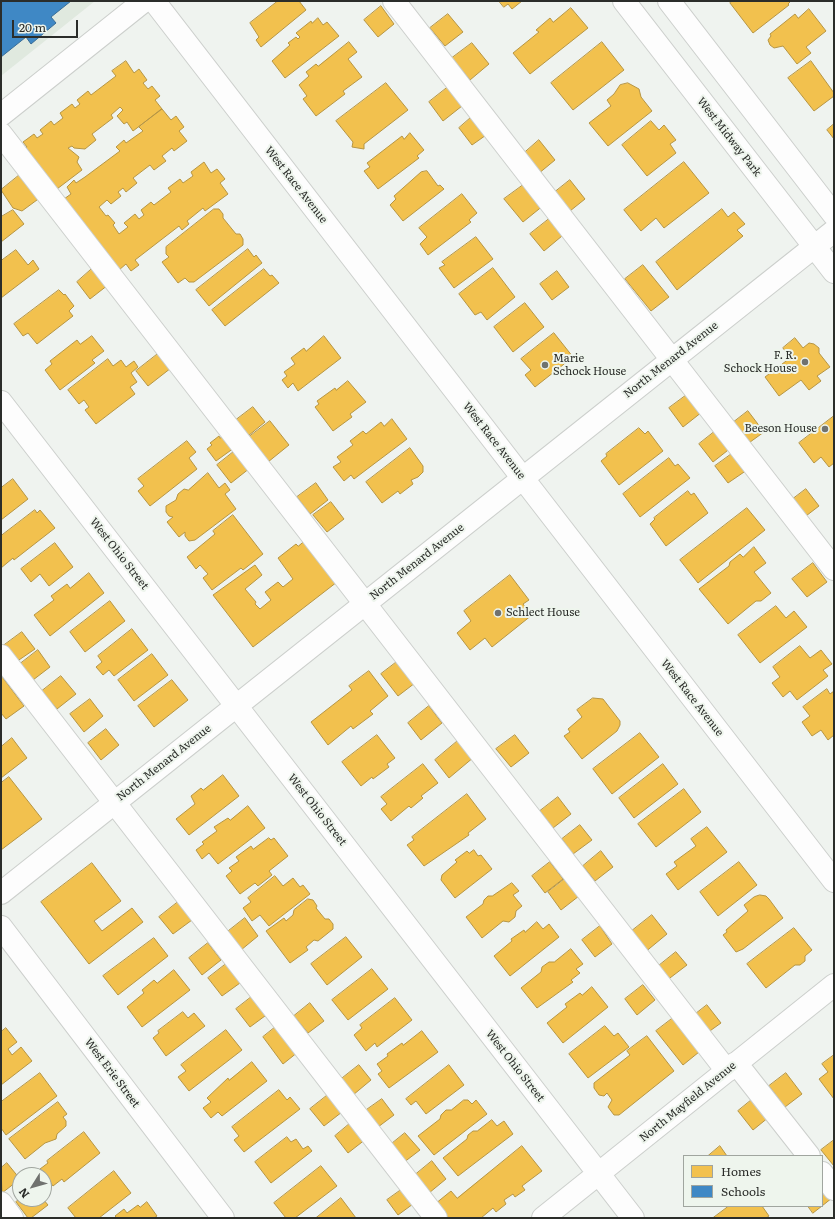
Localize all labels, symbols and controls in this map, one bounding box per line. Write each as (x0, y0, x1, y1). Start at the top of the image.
scale bar (14, 12, 80, 38)
text: 20 m (19, 18, 46, 36)
street label: West Midway Park (694, 95, 764, 179)
street label: West Race Avenue (262, 144, 330, 226)
street label: North Menard Avenue (621, 319, 721, 401)
place label: F. R. Schock House (724, 349, 797, 375)
place label: Marie Schock House (553, 352, 626, 378)
marker: F. R. Schock House (800, 357, 810, 367)
marker: Marie Schock House (540, 360, 550, 370)
street label: West Race Avenue (460, 400, 528, 482)
place label: Beeson House (745, 422, 817, 436)
marker: Beeson House (820, 424, 830, 434)
street label: West Ohio Street (87, 516, 151, 592)
street label: North Menard Avenue (367, 521, 467, 603)
place label: Schlect House (506, 606, 580, 620)
marker: Schlect House (493, 608, 503, 618)
street label: West Race Avenue (658, 657, 726, 739)
street label: North Menard Avenue (114, 722, 214, 804)
street label: West Ohio Street (285, 772, 349, 848)
street label: West Ohio Street (483, 1028, 547, 1104)
street label: West Erie Street (82, 1036, 142, 1110)
street label: North Mayfield Avenue (637, 1059, 739, 1145)
legend (683, 1155, 823, 1207)
text: Homes (721, 1162, 761, 1180)
north arrow (12, 1167, 52, 1207)
text: Schools (721, 1182, 765, 1200)
text: N (14, 1185, 32, 1202)

